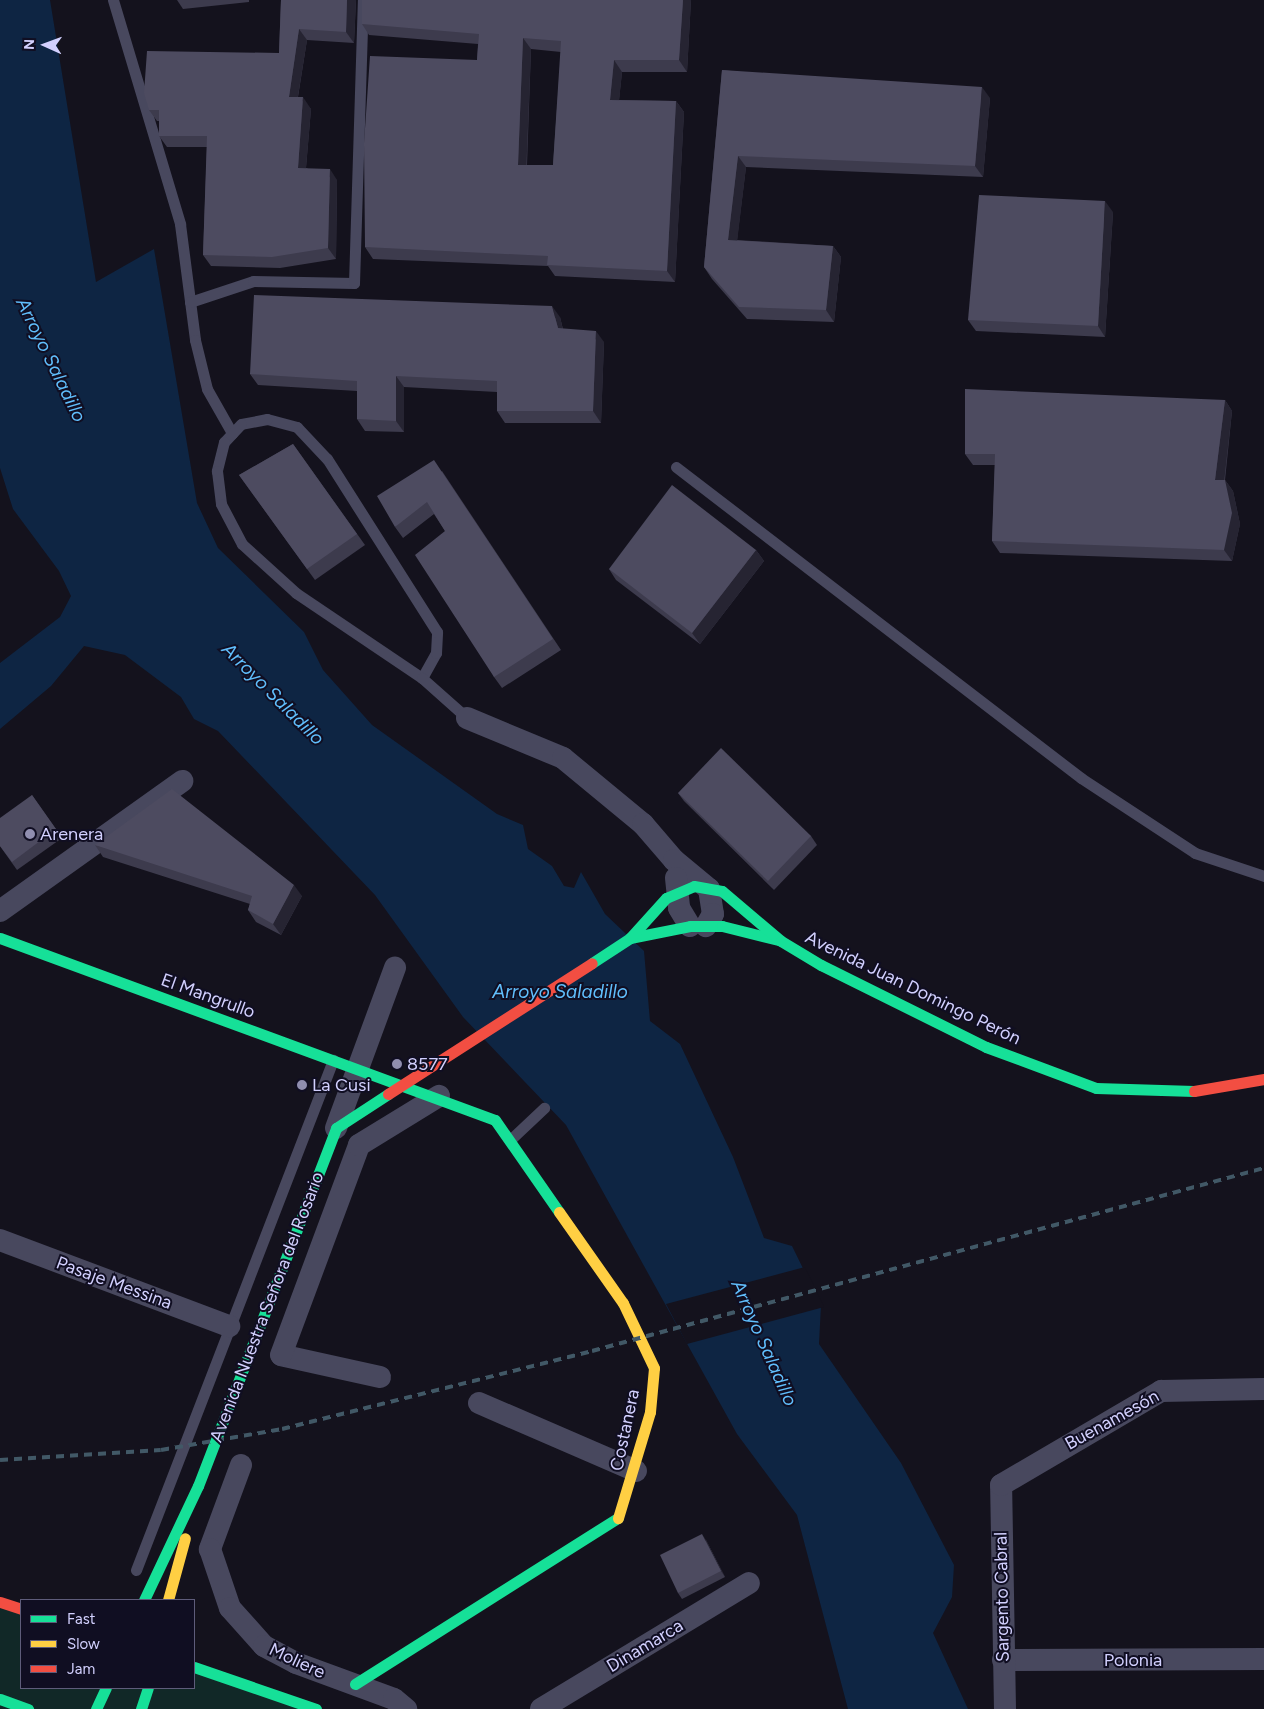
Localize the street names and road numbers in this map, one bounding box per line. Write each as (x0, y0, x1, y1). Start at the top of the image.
street label: Avenida Juan Domingo Perón (802, 926, 1024, 1050)
street label: El Mangrullo (158, 969, 258, 1023)
street label: Avenida Nuestra Señora del Rosario (205, 1169, 329, 1445)
street label: Pasaje Messina (53, 1252, 175, 1314)
street label: Buenamesón (1061, 1385, 1163, 1455)
street label: Costanera (606, 1387, 644, 1473)
street label: Sargento Cabral (990, 1532, 1014, 1662)
street label: Dinamarca (603, 1615, 687, 1677)
street label: Moliere (265, 1639, 329, 1683)
street label: Polonia (1104, 1649, 1162, 1671)

